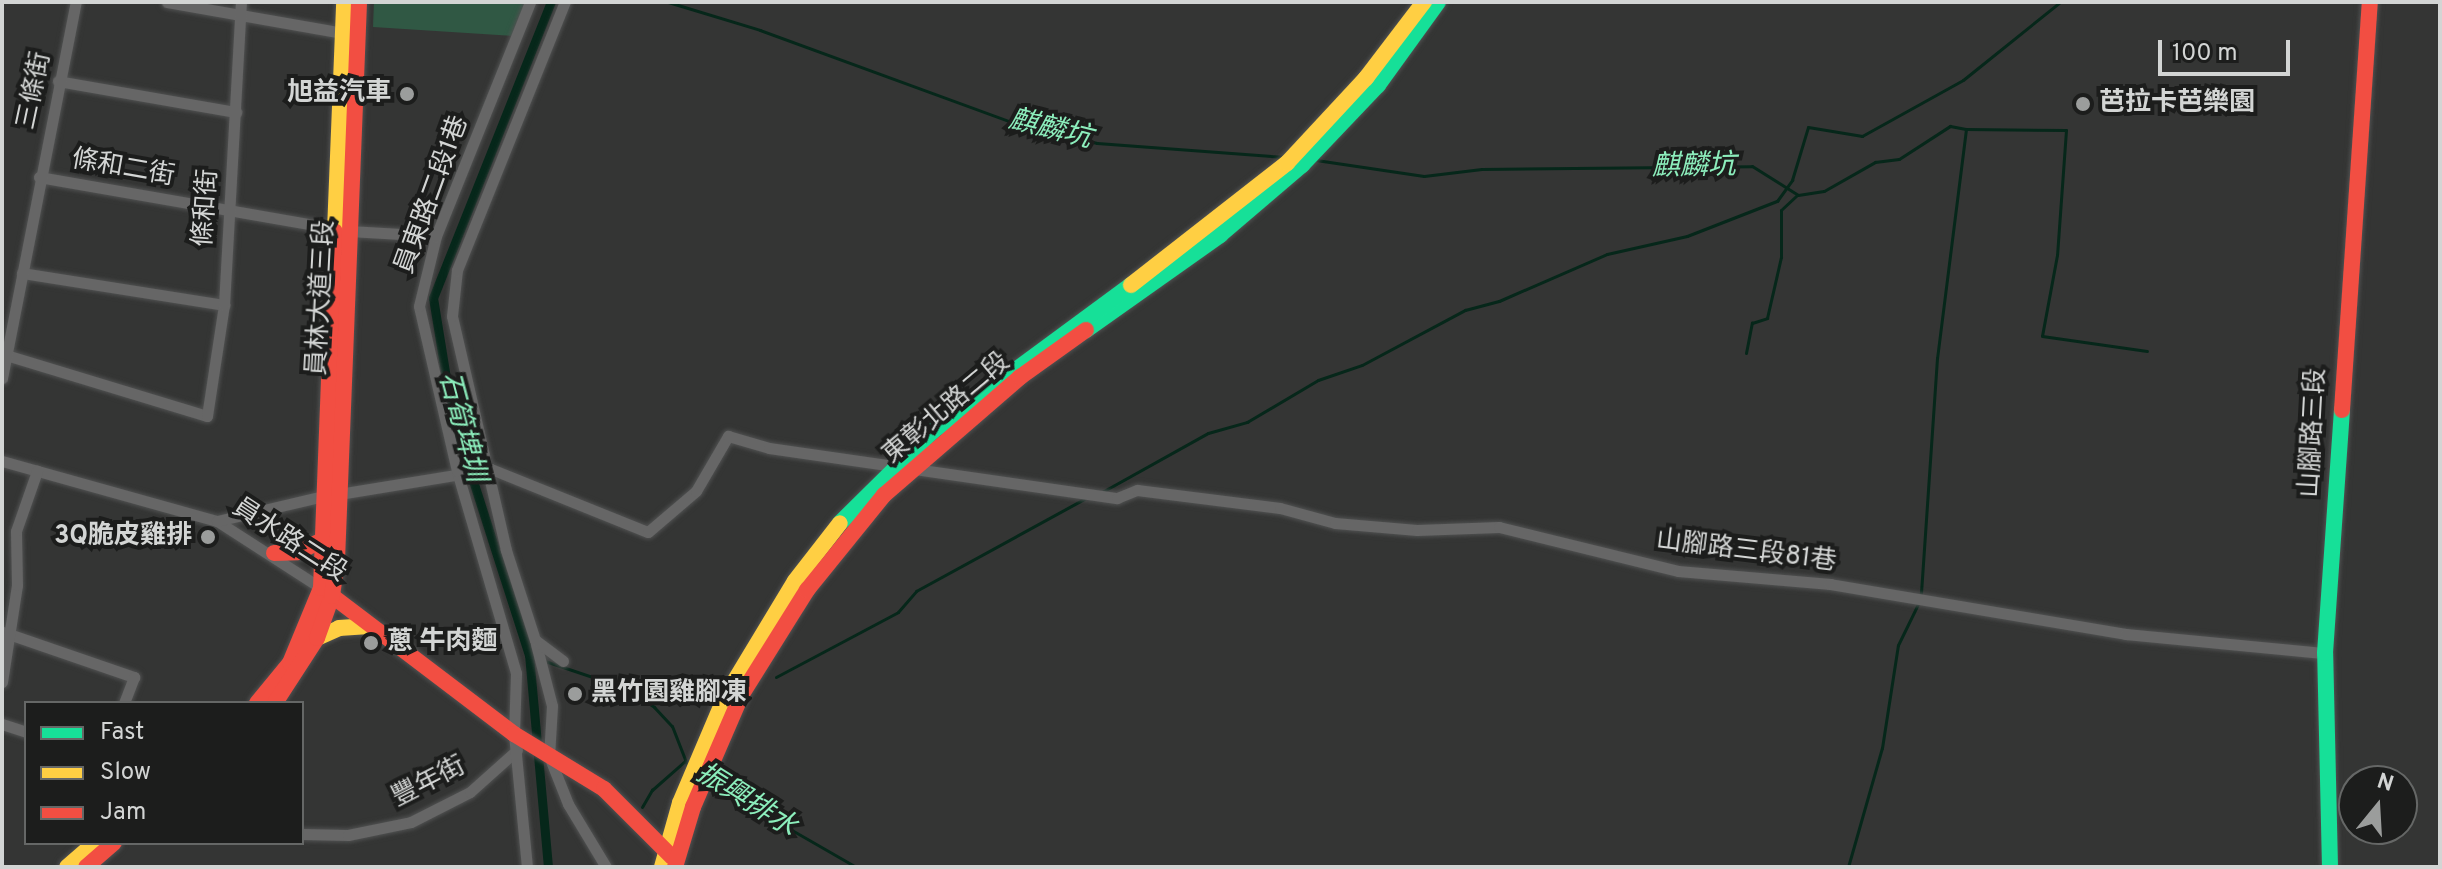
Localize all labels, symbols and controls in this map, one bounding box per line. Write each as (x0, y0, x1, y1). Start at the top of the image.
scale bar (2162, 24, 2294, 74)
text: 100 m (2172, 39, 2238, 69)
street label: 三條街 (12, 50, 58, 132)
place label: 旭益汽車 (287, 78, 391, 110)
marker: 旭益汽車 (398, 85, 416, 103)
place label: 芭拉卡芭樂園 (2099, 88, 2255, 120)
marker: 芭拉卡芭樂園 (2074, 95, 2092, 113)
water label: 麒麟坑 (1005, 104, 1095, 156)
street label: 員東路二段1巷 (390, 112, 476, 278)
street label: 條和二街 (69, 145, 177, 193)
water label: 麒麟坑 (1652, 149, 1736, 185)
street label: 條和街 (189, 168, 225, 248)
street label: 員林大道三段 (302, 219, 342, 377)
street label: 東彰北路二段 (877, 347, 1017, 471)
street label: 山腳路三段 (2295, 367, 2333, 499)
water label: 石筍埤圳 (430, 369, 492, 485)
street label: 員水路二段 (226, 493, 352, 589)
place label: 3Q脆皮雞排 (54, 521, 192, 553)
street label: 山腳路三段81巷 (1654, 525, 1838, 579)
marker: 3Q脆皮雞排 (199, 528, 217, 546)
place label: 蔥 牛肉麵 (387, 627, 497, 659)
marker: 蔥 牛肉麵 (362, 634, 380, 652)
place label: 黑竹園雞腳凍 (591, 678, 747, 710)
marker: 黑竹園雞腳凍 (566, 685, 584, 703)
legend (24, 701, 304, 845)
text: Fast (100, 718, 144, 748)
street label: 豐年街 (387, 751, 471, 815)
water label: 振興排水 (690, 757, 802, 845)
text: Slow (100, 758, 151, 788)
north arrow (2338, 765, 2418, 845)
text: N (2373, 768, 2397, 799)
text: Jam (100, 798, 146, 828)

